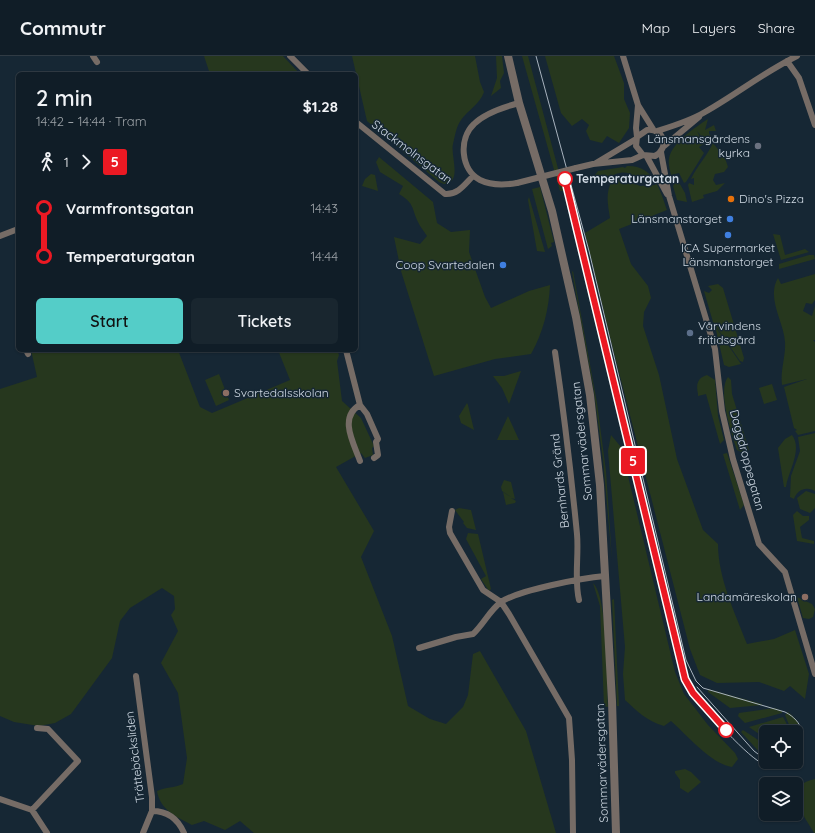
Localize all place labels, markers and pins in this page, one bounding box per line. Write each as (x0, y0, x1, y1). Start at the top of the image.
place label: Länsmansgårdens kyrka (647, 131, 750, 160)
marker: Länsmansgårdens kyrka (753, 141, 763, 151)
marker: Temperaturgatan (557, 171, 573, 187)
place label: Temperaturgatan (576, 171, 679, 186)
place label: Dino's Pizza (739, 191, 804, 206)
marker: Dino's Pizza (726, 194, 736, 204)
place label: Länsmanstorget (631, 211, 722, 226)
marker: Länsmanstorget (725, 214, 735, 224)
marker: ICA Supermarket Länsmanstorget (723, 230, 733, 240)
place label: ICA Supermarket Länsmanstorget (681, 240, 775, 269)
place label: Coop Svartedalen (395, 257, 495, 272)
marker: Coop Svartedalen (498, 260, 508, 270)
place label: Vårvindens fritidsgård (698, 318, 761, 347)
marker: Vårvindens fritidsgård (685, 328, 695, 338)
place label: Svartedalsskolan (234, 385, 329, 400)
marker: Svartedalsskolan (221, 388, 231, 398)
place label: Landamäreskolan (697, 589, 797, 604)
marker: Landamäreskolan (800, 592, 810, 602)
unlabelled marker (718, 722, 734, 738)

